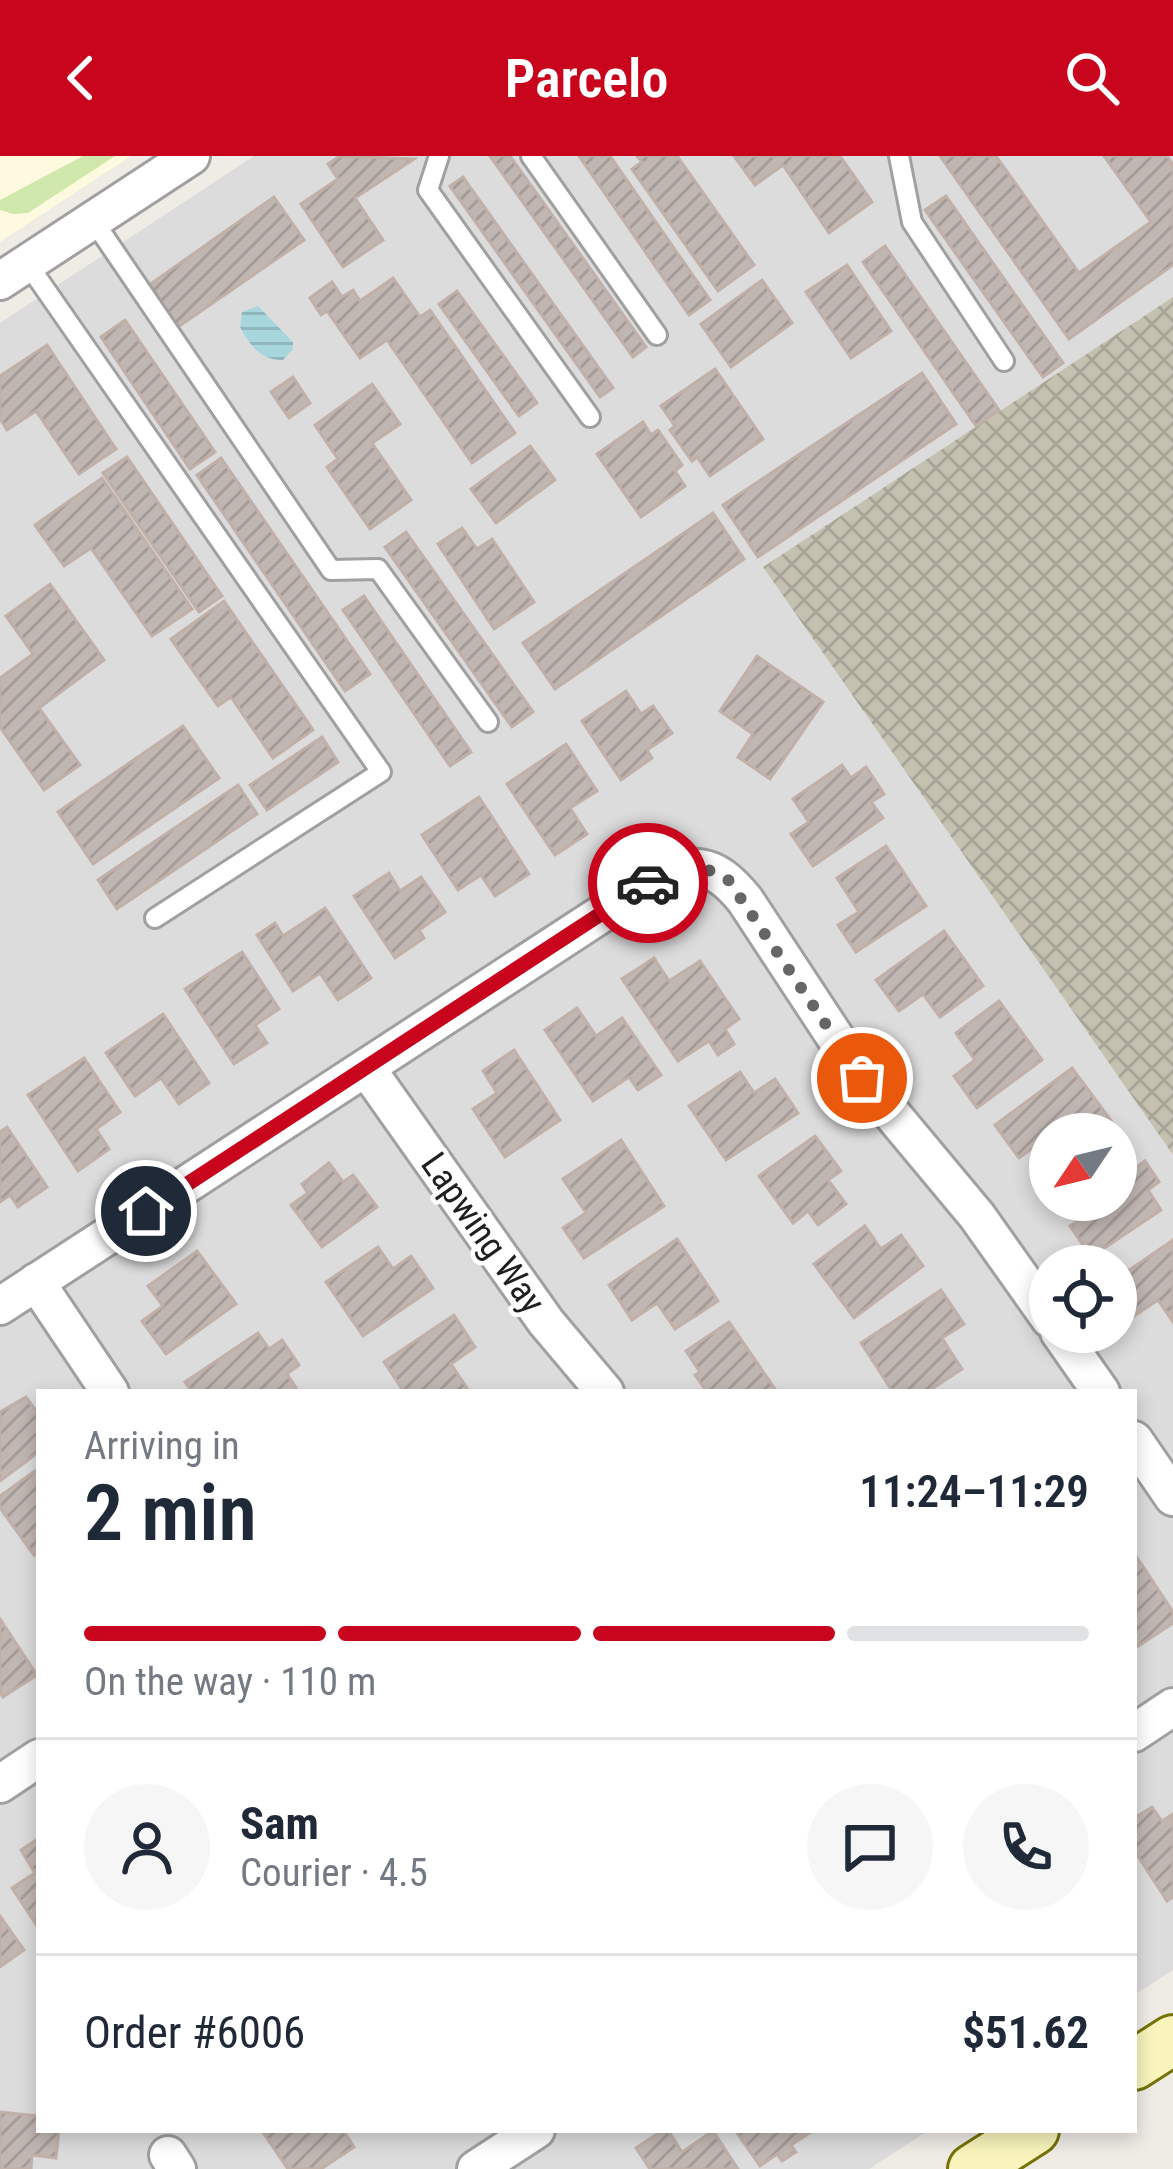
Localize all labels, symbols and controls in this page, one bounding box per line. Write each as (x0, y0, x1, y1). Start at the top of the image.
icon: back (48, 45, 114, 111)
icon: search (1059, 45, 1125, 111)
text: Parcelo (505, 47, 668, 110)
courier (588, 823, 708, 943)
icon: car (615, 850, 681, 916)
pin (811, 1027, 913, 1129)
icon: bag (829, 1045, 895, 1111)
north arrow (1029, 1113, 1137, 1221)
map controls (1029, 1113, 1137, 1353)
street label: Lapwing Way (412, 1145, 554, 1321)
pin (95, 1160, 197, 1262)
icon: home (113, 1178, 179, 1244)
button: locate (1029, 1245, 1137, 1353)
text: Arriving in (84, 1423, 240, 1469)
text: 11:24–11:29 (859, 1465, 1089, 1518)
text: 2 min (84, 1468, 257, 1559)
text: On the way · 110 m (84, 1659, 376, 1705)
button: person (84, 1784, 210, 1910)
button: chat (807, 1784, 933, 1910)
button: phone (963, 1784, 1089, 1910)
text: Sam (240, 1797, 319, 1850)
text: Courier · 4.5 (240, 1850, 428, 1896)
text: Order #6006 (84, 2006, 305, 2059)
text: $51.62 (962, 2006, 1089, 2059)

